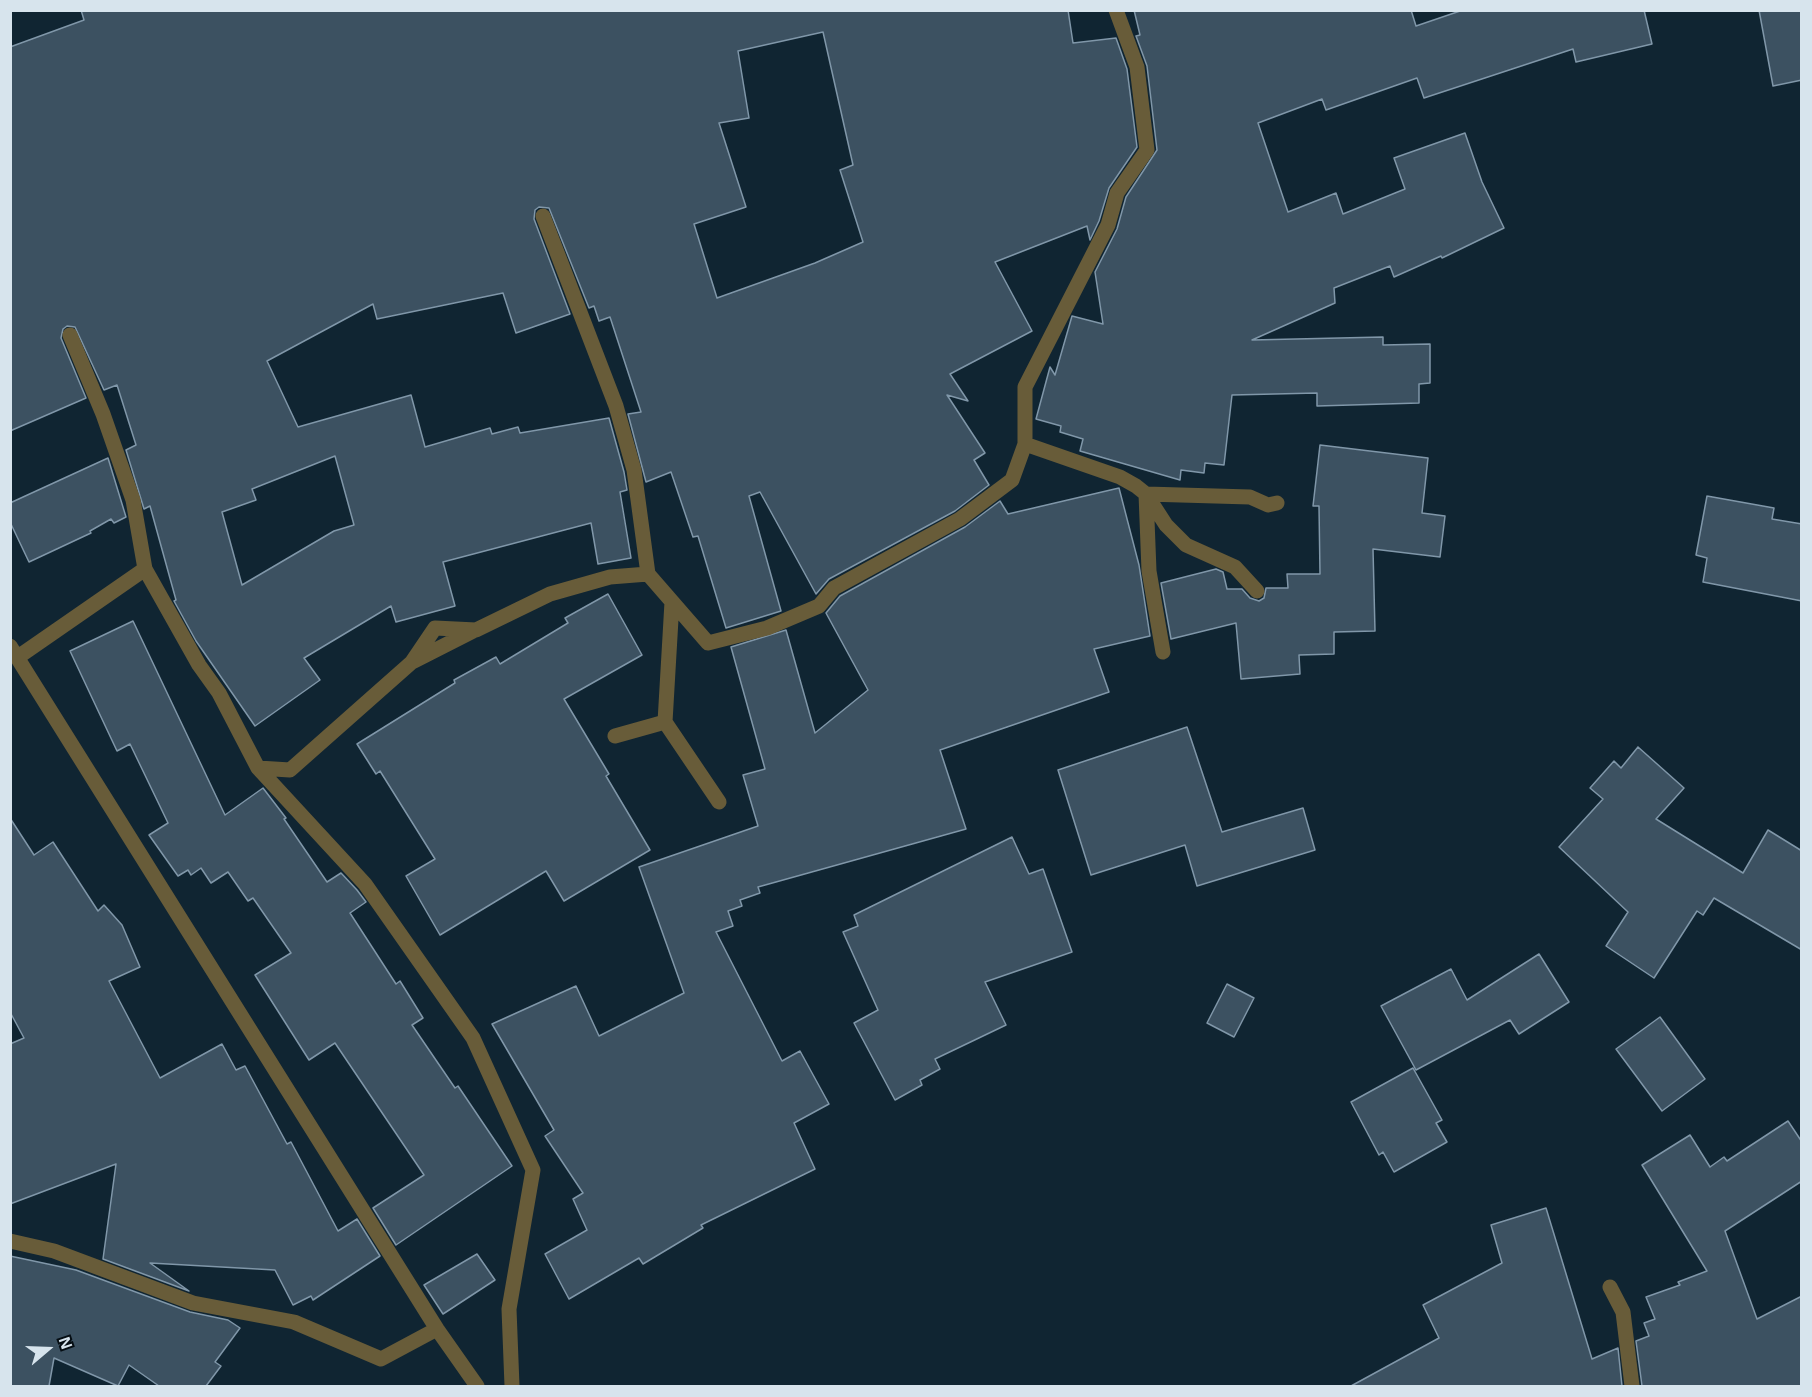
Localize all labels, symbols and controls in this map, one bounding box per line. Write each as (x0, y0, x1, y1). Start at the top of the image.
north arrow (18, 1319, 78, 1379)
text: N (56, 1335, 75, 1351)

